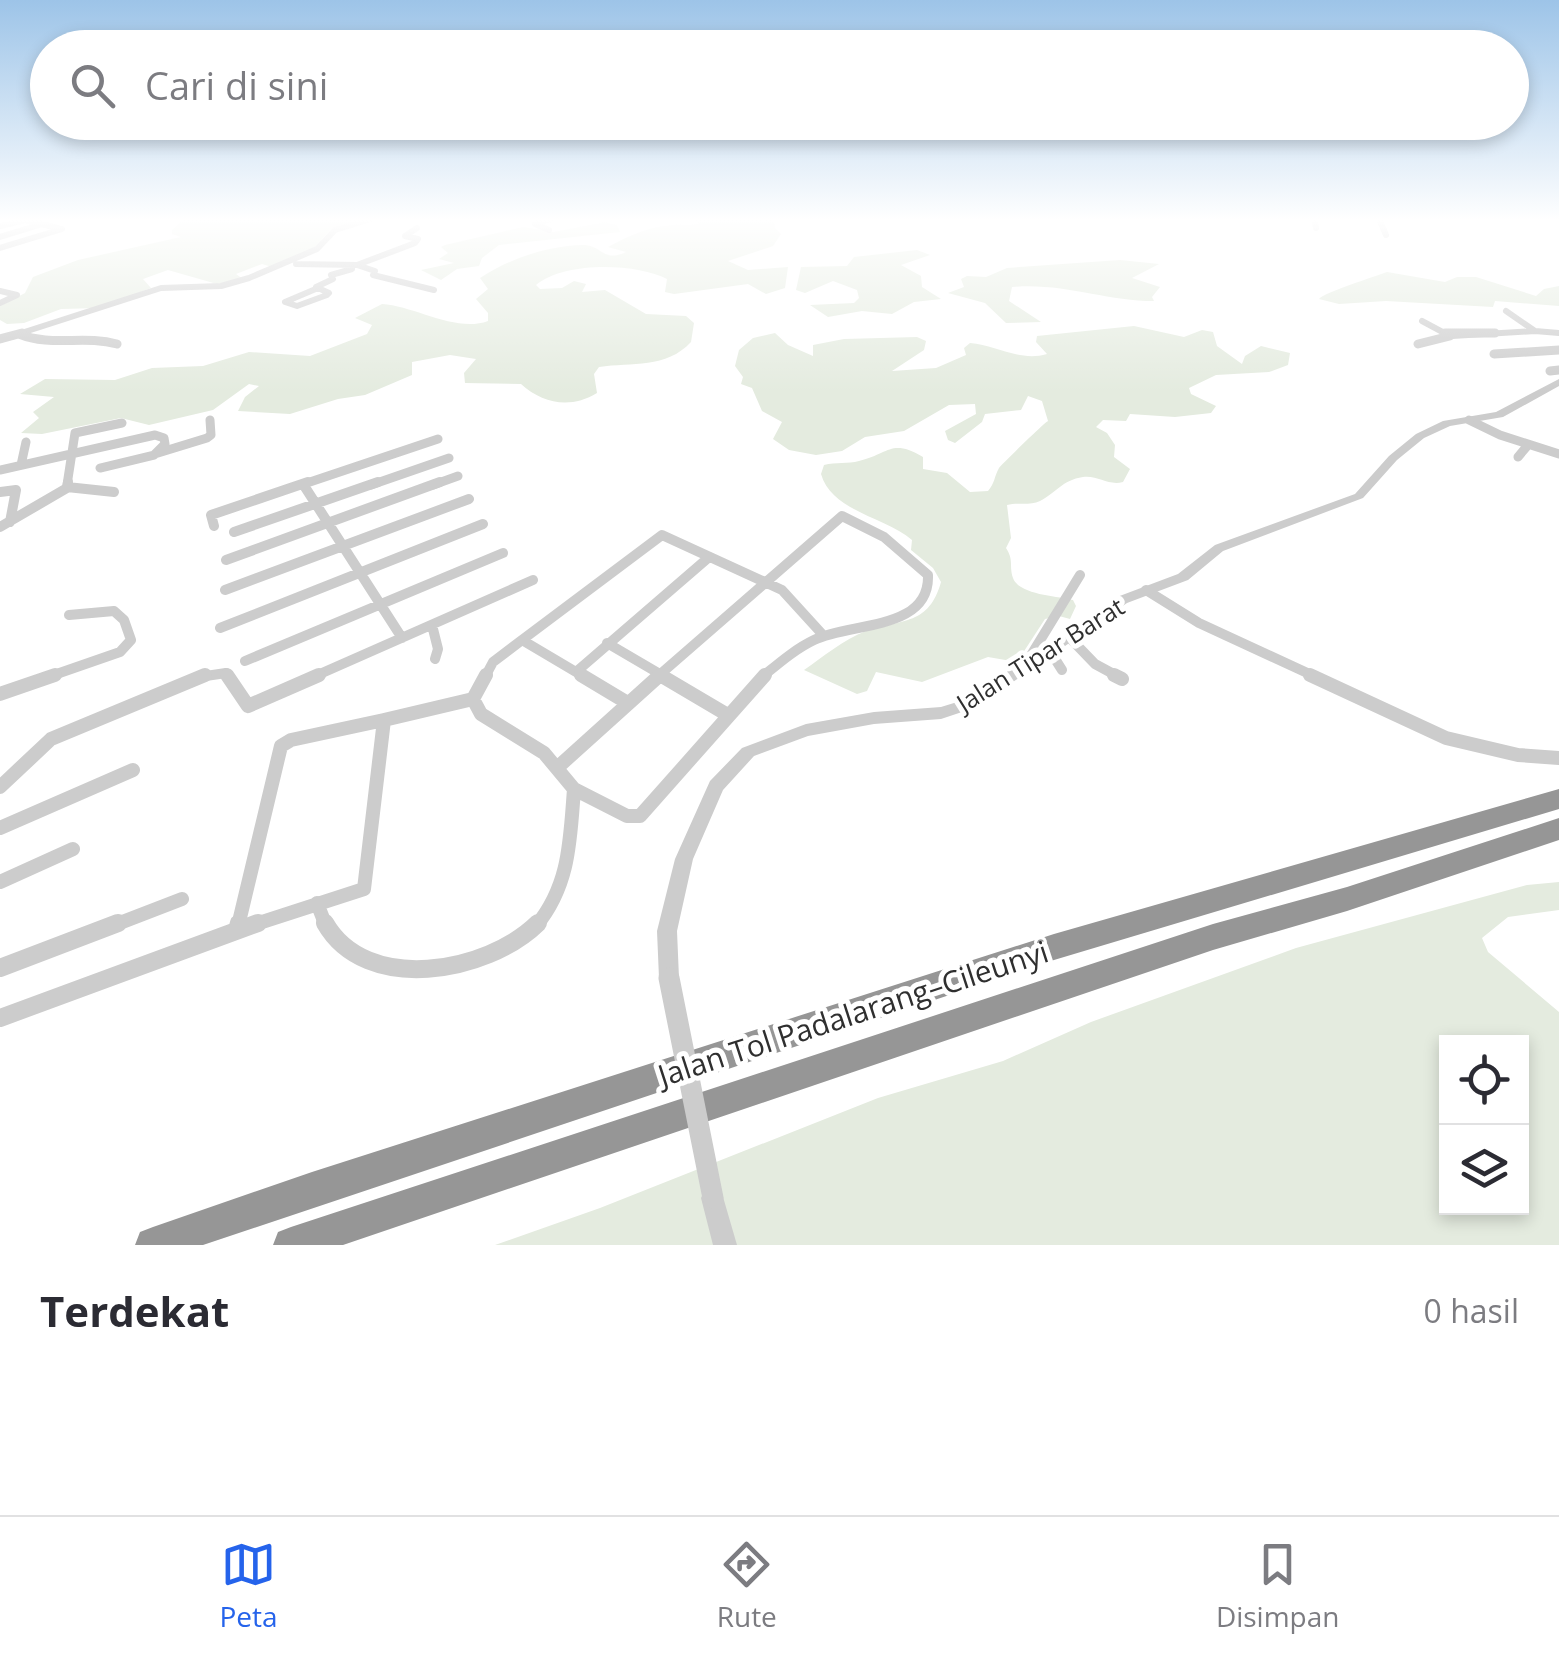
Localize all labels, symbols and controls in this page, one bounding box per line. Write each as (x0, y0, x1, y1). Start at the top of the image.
search box (30, 30, 1529, 140)
icon: search (65, 58, 120, 113)
text: Cari di sini (145, 59, 328, 111)
street label: Jalan Tipar Barat (948, 589, 1130, 720)
street label: Jalan Tol Padalarang–Cileunyi (650, 930, 1053, 1096)
map controls (1439, 1035, 1529, 1215)
button: locate (1439, 1035, 1529, 1125)
button: layers (1439, 1125, 1529, 1215)
text: Terdekat (40, 1282, 229, 1339)
text: 0 hasil (1424, 1289, 1519, 1332)
tab: Peta (220, 1537, 278, 1635)
tab: Rute (717, 1537, 777, 1635)
tab: Disimpan (1216, 1537, 1339, 1635)

